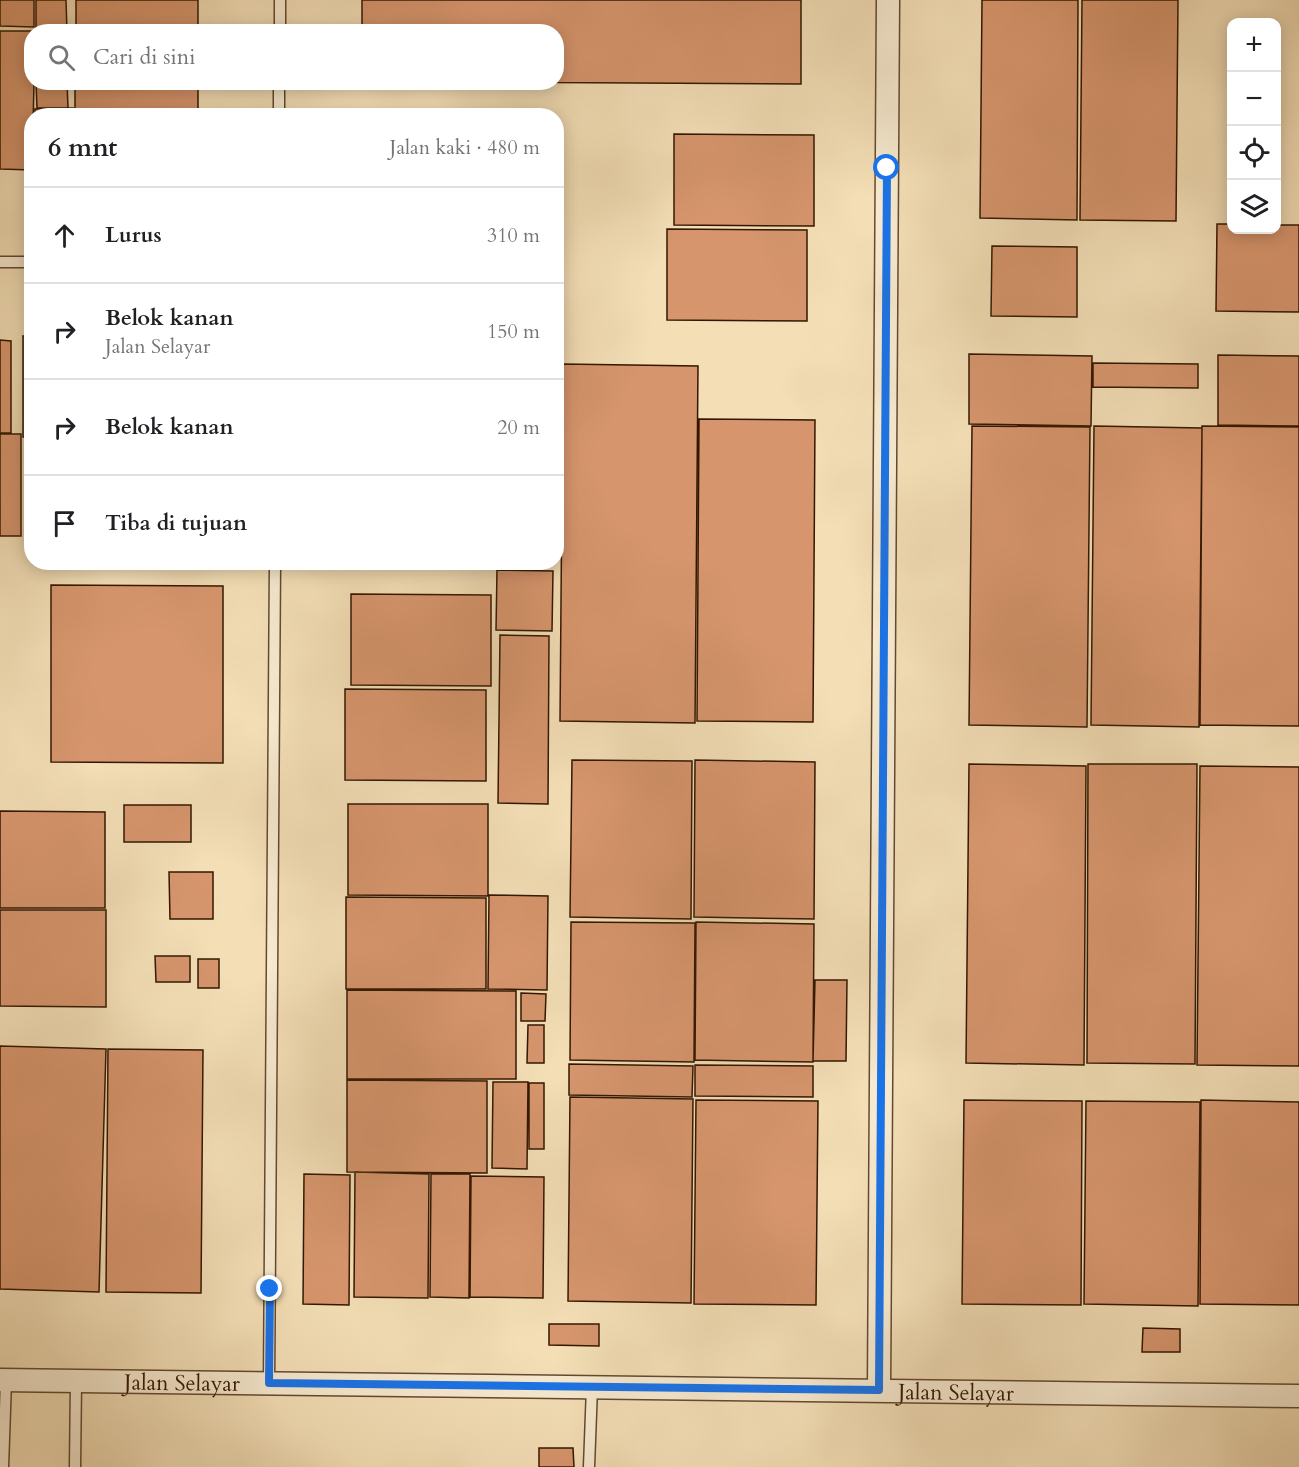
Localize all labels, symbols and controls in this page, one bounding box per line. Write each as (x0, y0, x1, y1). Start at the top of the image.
map controls (1227, 18, 1281, 234)
button: + (1227, 18, 1281, 72)
search box (24, 24, 564, 90)
icon: search (45, 41, 78, 74)
text: Cari di sini (93, 42, 196, 72)
button: − (1227, 72, 1281, 126)
button: locate (1227, 126, 1281, 180)
text: 6 mnt (48, 130, 117, 165)
text: Jalan kaki · 480 m (390, 134, 540, 161)
route start (873, 154, 899, 180)
button: layers (1227, 180, 1281, 234)
icon: ahead (48, 219, 81, 252)
text: Lurus (105, 220, 162, 250)
text: 310 m (487, 222, 540, 249)
text: Belok kanan (105, 303, 234, 333)
icon: right (48, 315, 81, 348)
text: 150 m (487, 318, 540, 345)
text: Jalan Selayar (105, 333, 210, 360)
icon: right (48, 411, 81, 444)
text: Belok kanan (105, 412, 234, 442)
text: 20 m (497, 414, 540, 441)
icon: arrive (48, 507, 81, 540)
text: Tiba di tujuan (105, 508, 247, 538)
route end (256, 1275, 282, 1301)
street label: Jalan Selayar (121, 1367, 241, 1399)
street label: Jalan Selayar (895, 1377, 1015, 1408)

